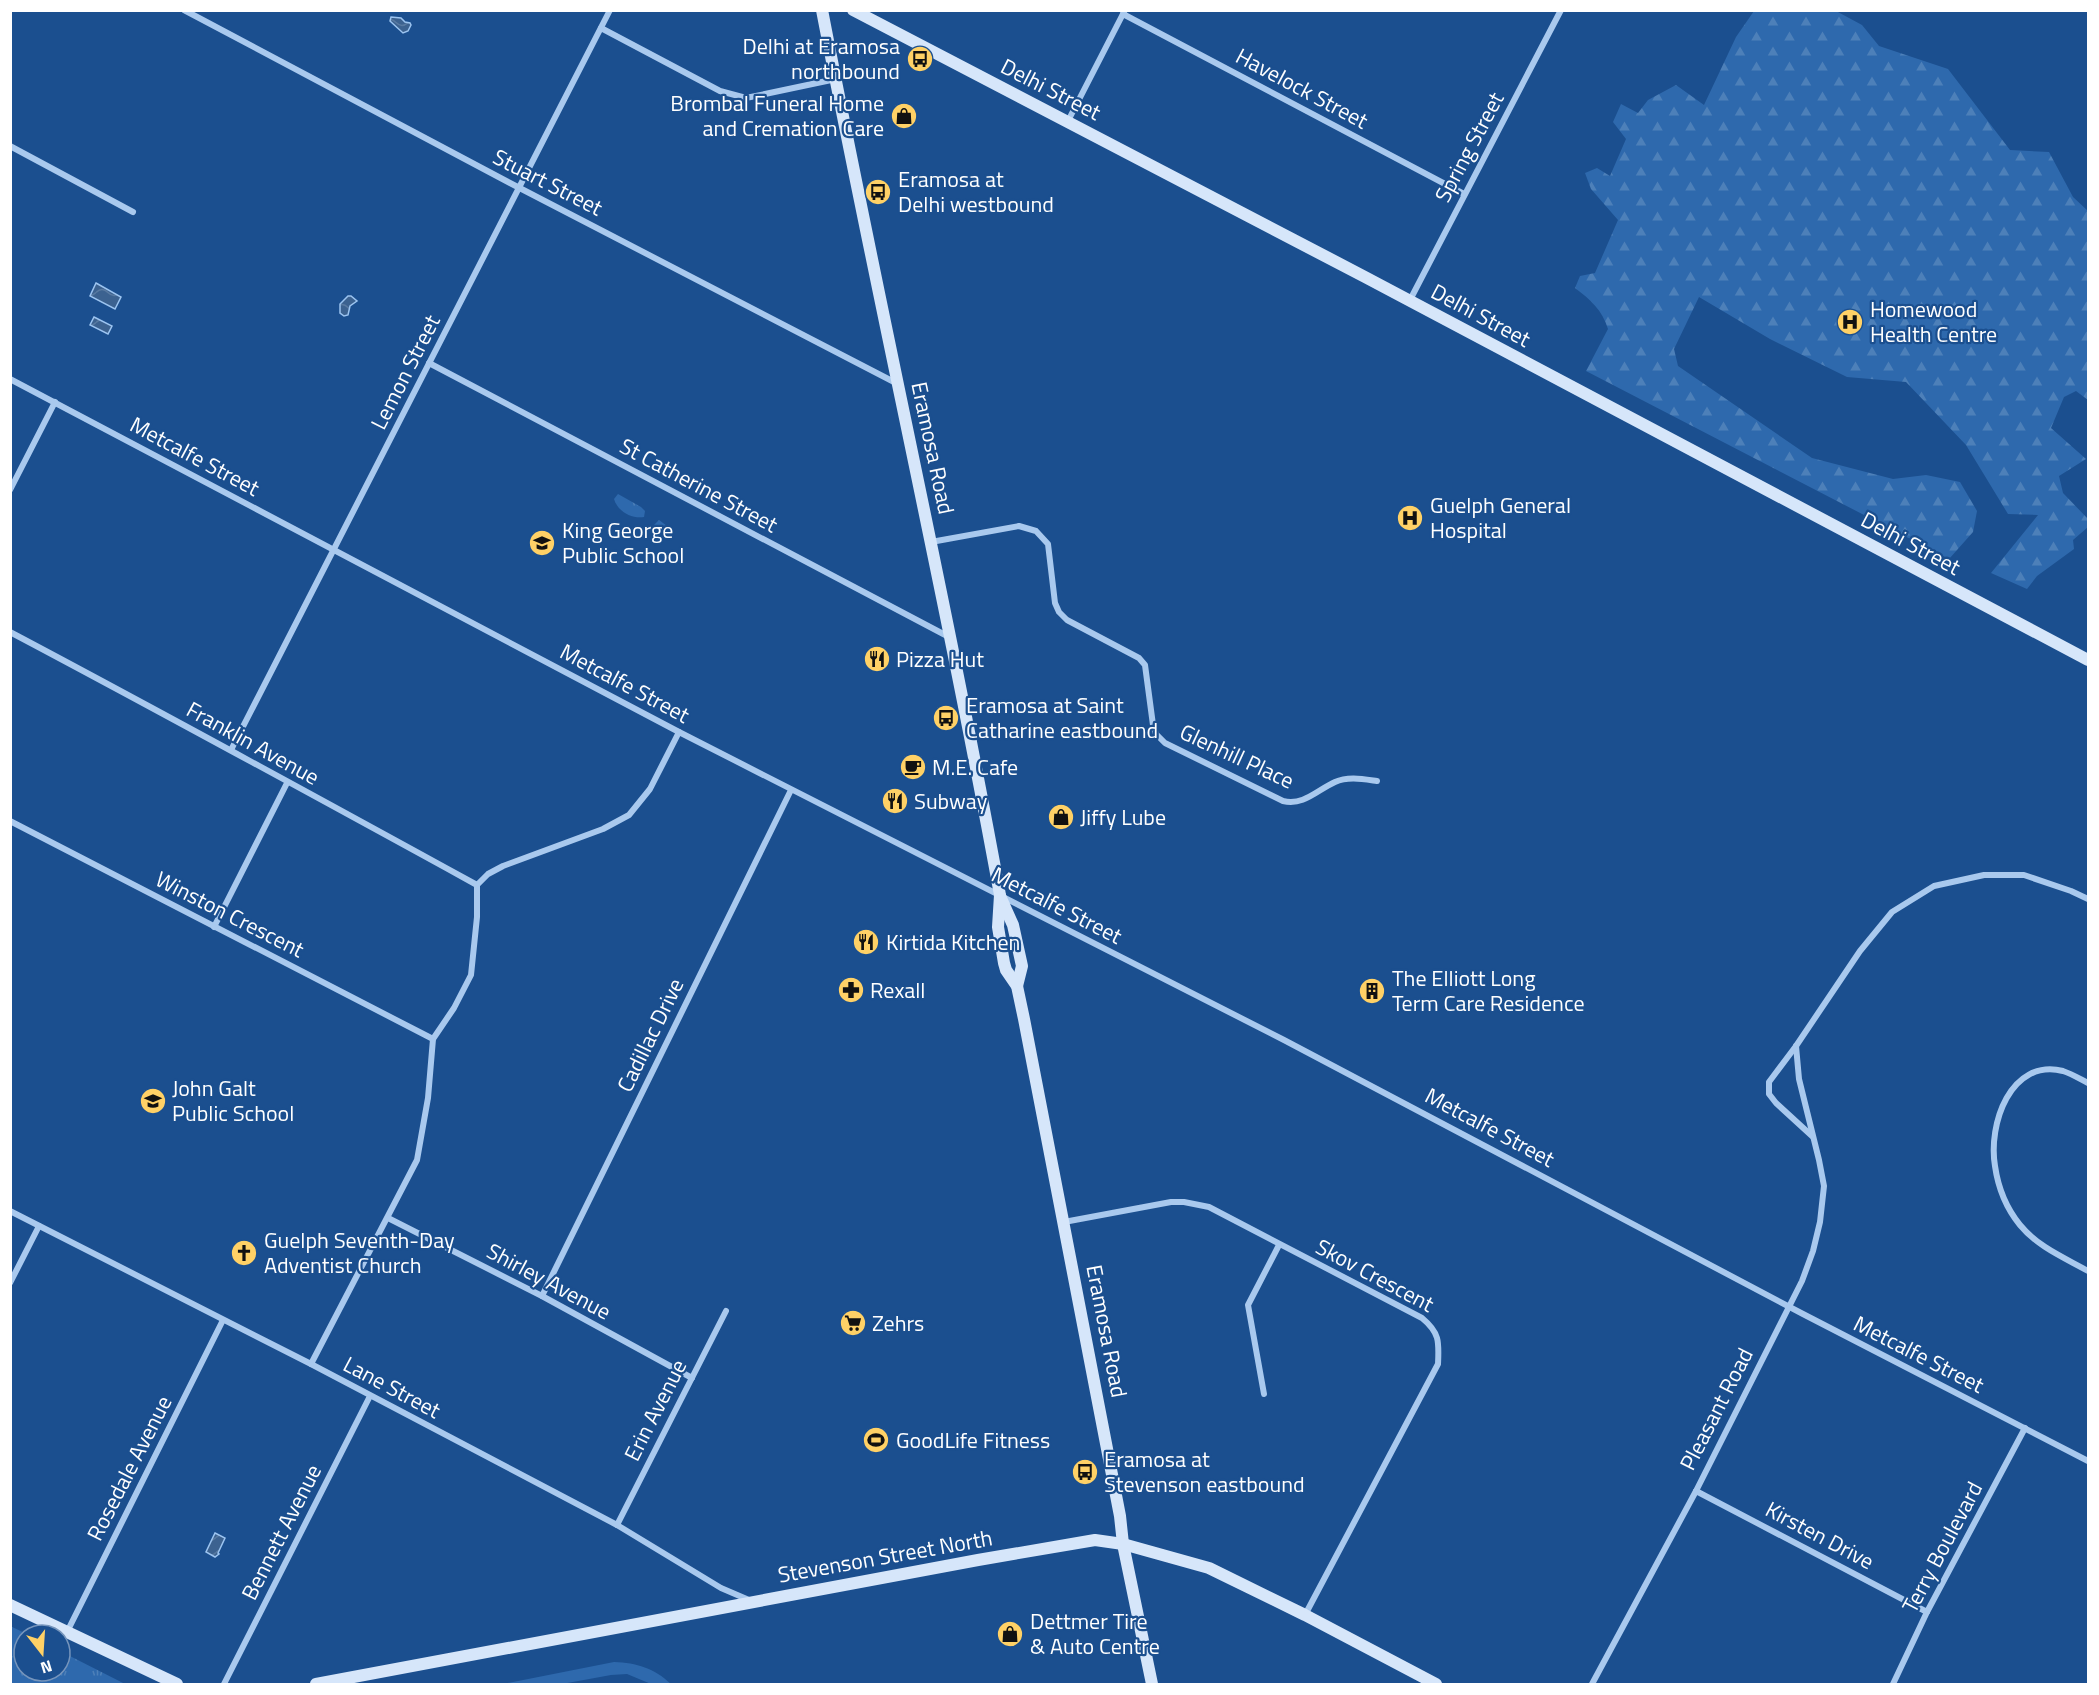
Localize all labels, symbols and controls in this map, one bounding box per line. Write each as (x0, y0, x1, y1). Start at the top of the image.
place label: Delhi at Eramosa northbound (743, 29, 900, 88)
street label: Havelock Street (1230, 39, 1375, 137)
bus stop icon: Delhi at Eramosa northbound (905, 44, 935, 74)
street label: Delhi Street (995, 49, 1107, 129)
place label: Brombal Funeral Home and Cremation Care (670, 86, 884, 145)
street label: Spring Street (1426, 86, 1512, 208)
shop icon: Brombal Funeral Home and Cremation Care (889, 101, 919, 131)
street label: Stuart Street (487, 140, 609, 224)
place label: Eramosa at Delhi westbound (898, 162, 1054, 221)
bus stop icon: Eramosa at Delhi westbound (863, 177, 893, 207)
street label: Delhi Street (1425, 275, 1537, 356)
place label: Homewood Health Centre (1870, 292, 1997, 351)
hospital icon: Homewood Health Centre (1835, 307, 1865, 337)
street label: Lemon Street (361, 308, 449, 435)
street label: Eramosa Road (902, 379, 964, 517)
street label: Metcalfe Street (124, 408, 266, 505)
street label: St Catherine Street (614, 429, 784, 541)
place label: Guelph General Hospital (1430, 488, 1571, 547)
hospital icon: Guelph General Hospital (1395, 503, 1425, 533)
street label: Delhi Street (1855, 503, 1967, 584)
place label: King George Public School (562, 513, 684, 572)
school or university icon: King George Public School (527, 528, 557, 558)
street label: Metcalfe Street (554, 635, 696, 732)
place label: Pizza Hut (896, 642, 984, 676)
restaurant icon: Pizza Hut (862, 644, 892, 674)
place label: Eramosa at Saint Catharine eastbound (966, 688, 1158, 747)
street label: Franklin Avenue (180, 692, 326, 794)
bus stop icon: Eramosa at Saint Catharine eastbound (931, 703, 961, 733)
street label: Glenhill Place (1174, 715, 1300, 797)
place label: M.E. Cafe (932, 750, 1018, 784)
cafe icon: M.E. Cafe (898, 752, 928, 782)
place label: Subway (914, 784, 988, 818)
restaurant icon: Subway (880, 786, 910, 816)
place label: Jiffy Lube (1080, 800, 1166, 834)
shop icon: Jiffy Lube (1046, 802, 1076, 832)
street label: Metcalfe Street (986, 857, 1128, 953)
street label: Winston Crescent (150, 862, 311, 966)
place label: Kirtida Kitchen (886, 925, 1020, 959)
restaurant icon: Kirtida Kitchen (851, 927, 881, 957)
place label: The Elliott Long Term Care Residence (1392, 961, 1585, 1020)
street label: Cadillac Drive (608, 972, 692, 1098)
place label: Rexall (870, 973, 925, 1007)
pharmacy icon: Rexall (836, 975, 866, 1005)
building icon: The Elliott Long Term Care Residence (1357, 976, 1387, 1006)
place label: John Galt Public School (172, 1071, 294, 1130)
street label: Metcalfe Street (1419, 1079, 1561, 1176)
school or university icon: John Galt Public School (138, 1086, 168, 1116)
place label: Guelph Seventh-Day Adventist Church (264, 1223, 455, 1282)
street label: Skov Crescent (1310, 1230, 1440, 1321)
street label: Shirley Avenue (481, 1234, 617, 1328)
church icon: Guelph Seventh-Day Adventist Church (229, 1238, 259, 1268)
street label: Eramosa Road (1077, 1262, 1137, 1400)
place label: Zehrs (872, 1306, 924, 1340)
street label: Metcalfe Street (1848, 1306, 1990, 1402)
supermarket icon: Zehrs (838, 1308, 868, 1338)
street label: Pleasant Road (1671, 1342, 1761, 1476)
street label: Lane Street (337, 1347, 447, 1427)
street label: Erin Avenue (615, 1353, 695, 1467)
street label: Rosedale Avenue (78, 1390, 180, 1546)
place label: GoodLife Fitness (896, 1423, 1050, 1457)
sports icon: GoodLife Fitness (861, 1425, 891, 1455)
place label: Eramosa at Stevenson eastbound (1104, 1442, 1305, 1501)
bus stop icon: Eramosa at Stevenson eastbound (1070, 1457, 1100, 1487)
street label: Bennett Avenue (232, 1458, 330, 1606)
street label: Terry Boulevard (1893, 1475, 1991, 1619)
street label: Kirsten Drive (1760, 1492, 1880, 1578)
street label: Stevenson Street North (775, 1520, 995, 1592)
place label: Dettmer Tire & Auto Centre (1030, 1604, 1160, 1663)
shop icon: Dettmer Tire & Auto Centre (995, 1619, 1025, 1649)
north arrow (12, 1623, 72, 1683)
text: N (38, 1654, 55, 1680)

